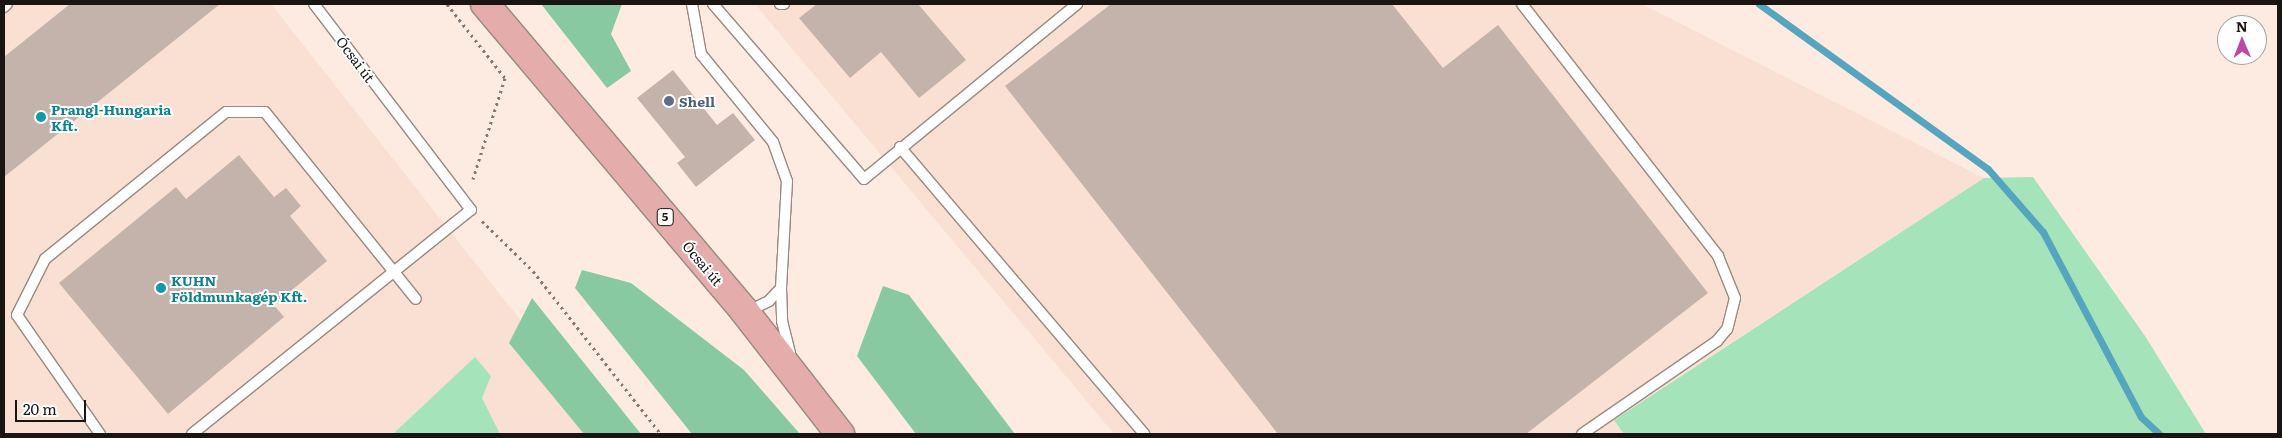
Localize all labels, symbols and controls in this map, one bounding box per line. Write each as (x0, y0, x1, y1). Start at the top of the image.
north arrow (2217, 15, 2267, 65)
text: N (2236, 16, 2248, 36)
street label: Ócsai út (333, 33, 379, 85)
place label: Shell (679, 93, 715, 109)
marker: Shell (663, 95, 675, 107)
place label: Prangl-Hungaria Kft. (51, 101, 171, 134)
marker: Prangl-Hungaria Kft. (35, 111, 47, 123)
road number: 5 (656, 208, 674, 226)
street label: Ócsai út (680, 237, 726, 289)
place label: KUHN Földmunkagép Kft. (171, 272, 307, 304)
marker: KUHN Földmunkagép Kft. (155, 282, 167, 294)
scale bar (18, 390, 89, 422)
text: 20 m (23, 397, 57, 420)

